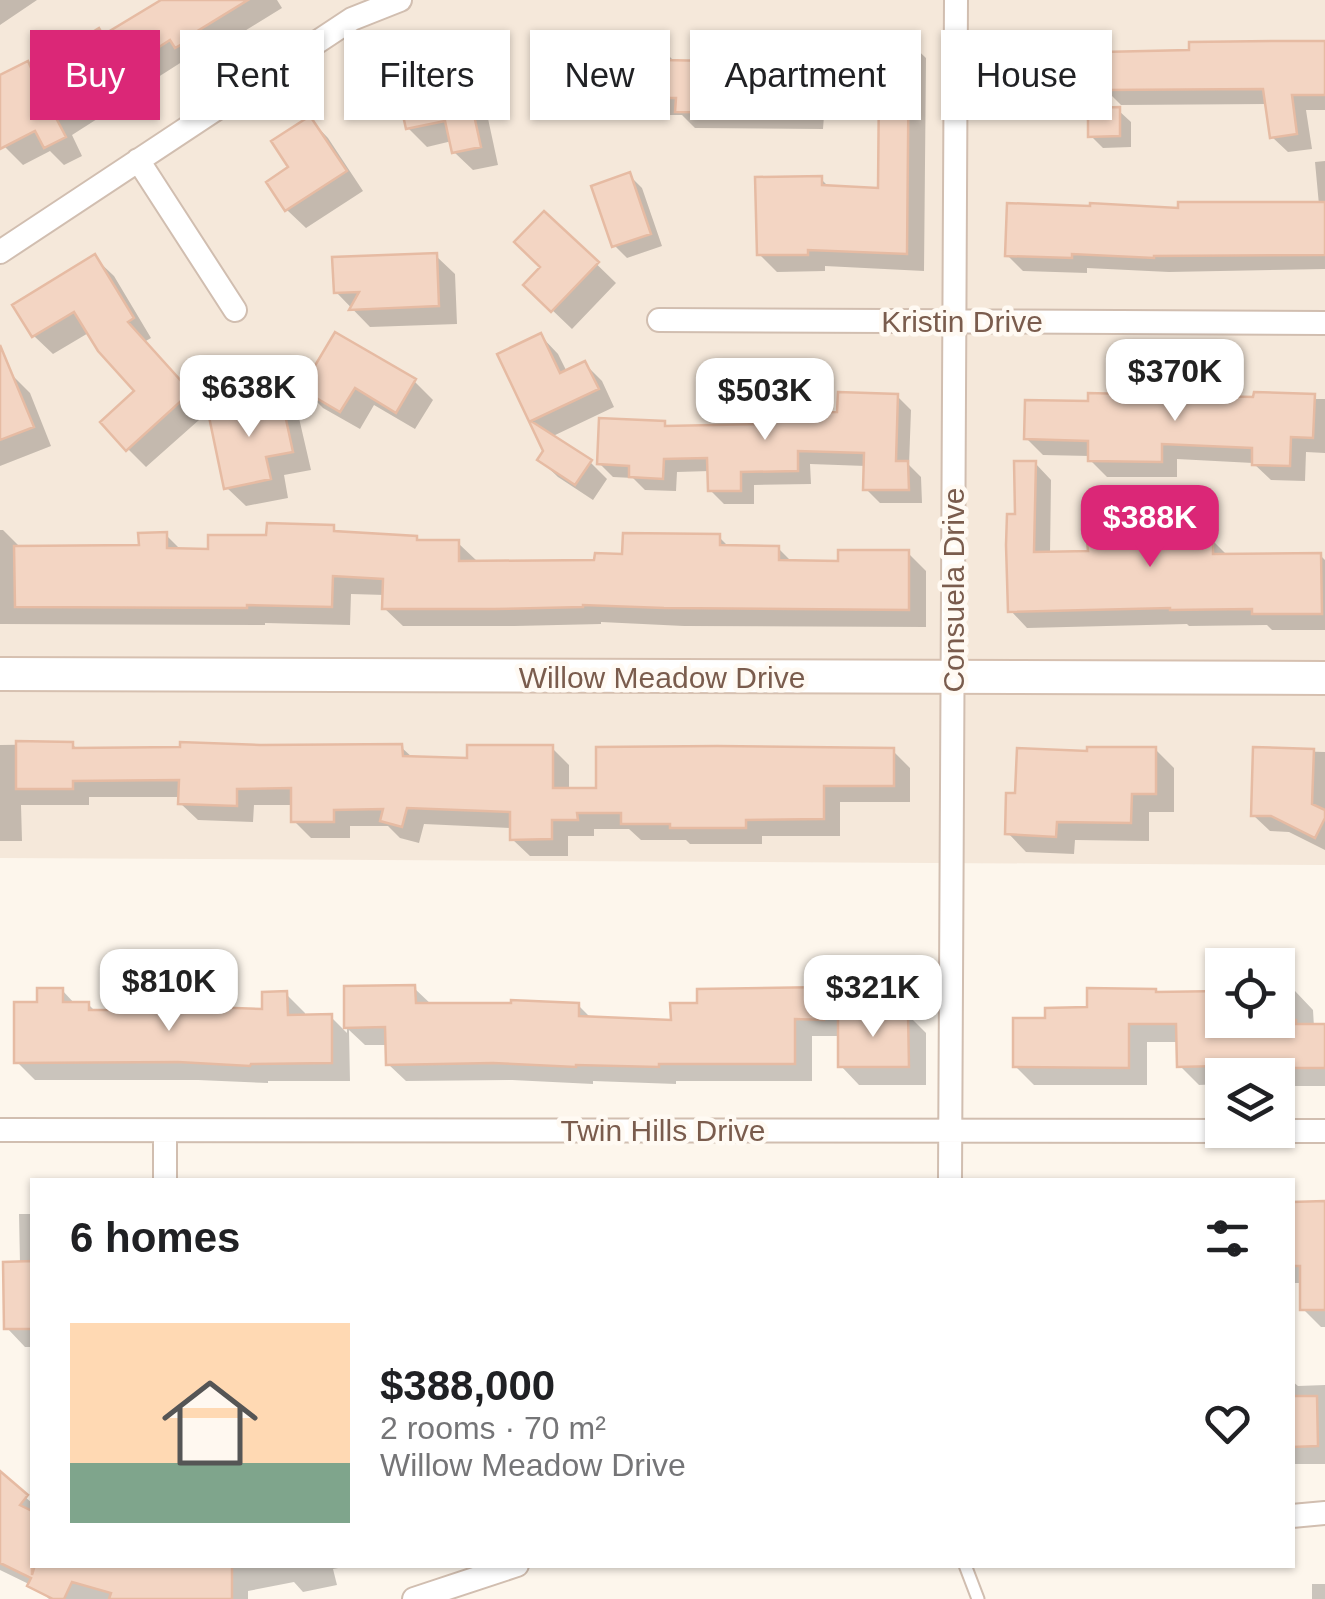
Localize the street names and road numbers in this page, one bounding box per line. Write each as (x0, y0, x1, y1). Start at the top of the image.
street label: Kristin Drive (881, 305, 1043, 338)
street label: Consuela Drive (937, 487, 970, 693)
street label: Willow Meadow Drive (519, 661, 805, 694)
street label: Twin Hills Drive (560, 1114, 766, 1147)

